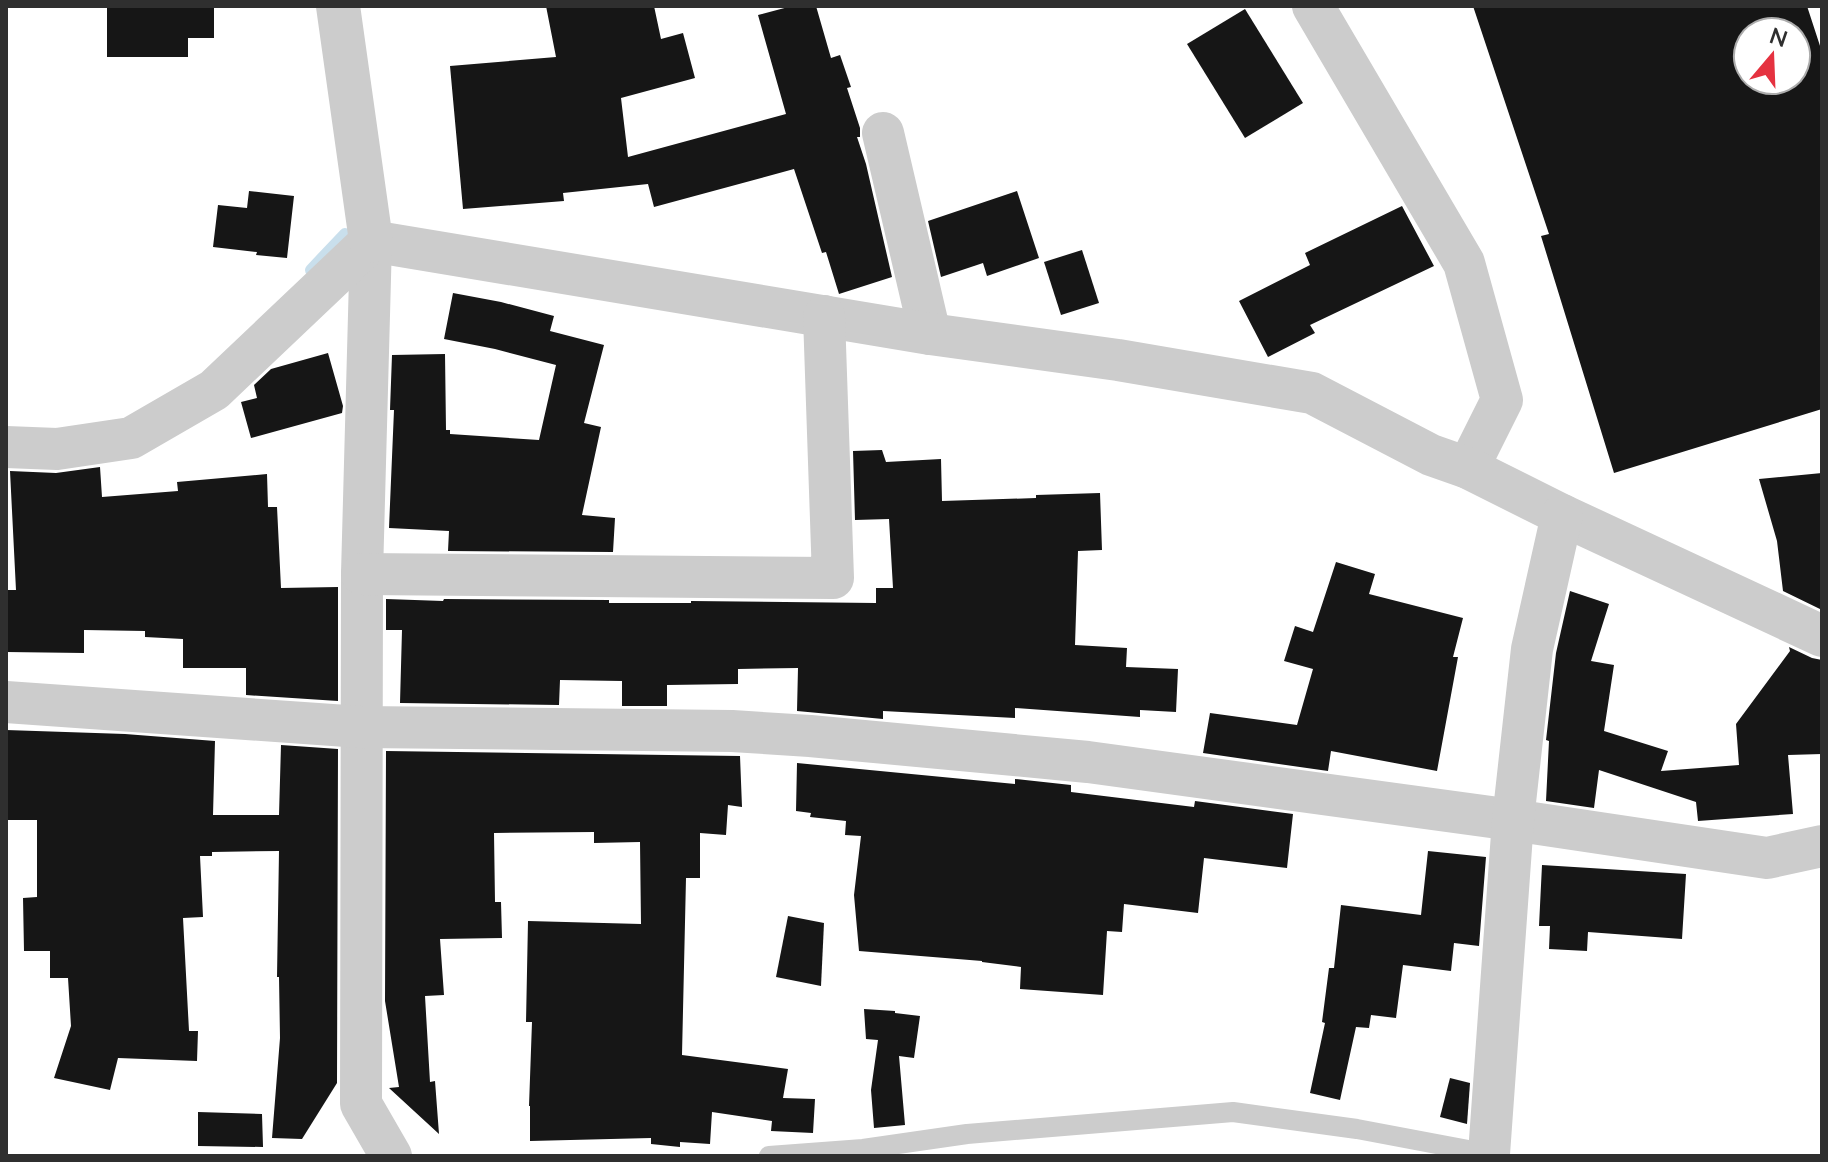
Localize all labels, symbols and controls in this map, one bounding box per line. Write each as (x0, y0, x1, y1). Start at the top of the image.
north arrow (1732, 16, 1812, 96)
text: N (1766, 21, 1791, 52)

